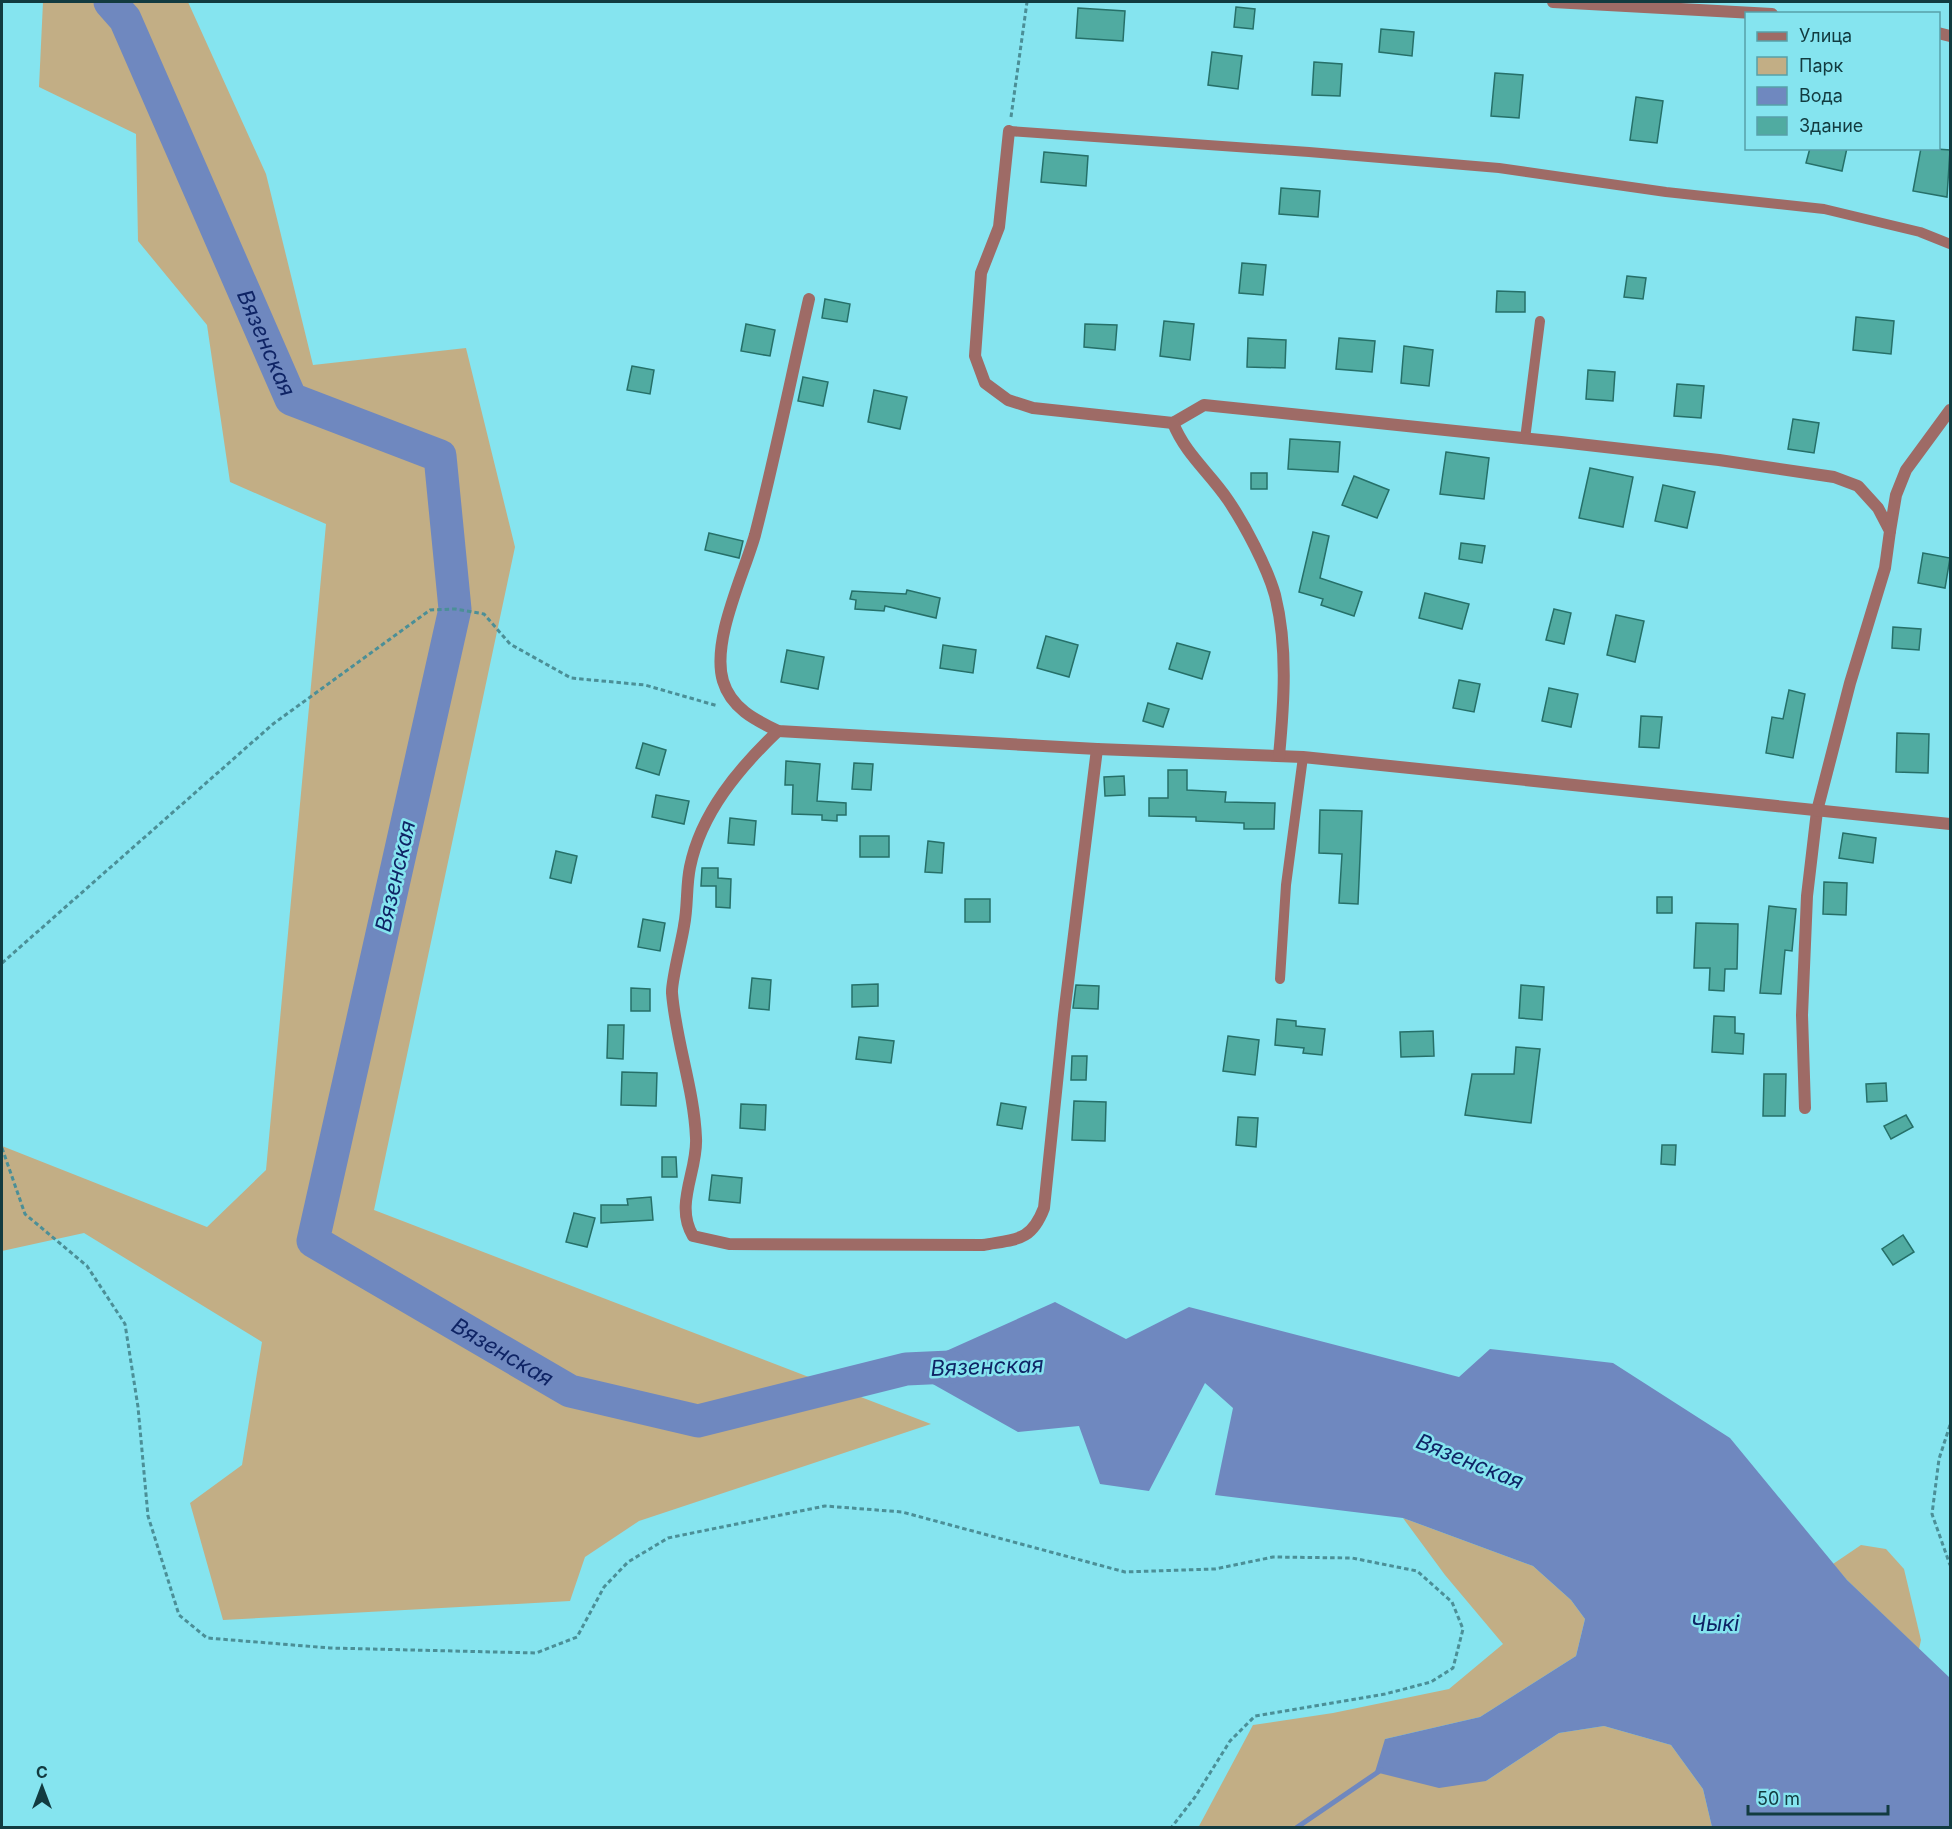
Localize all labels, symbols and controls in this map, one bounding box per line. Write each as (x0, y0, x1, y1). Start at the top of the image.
legend (1745, 12, 1940, 150)
text: Улица (1799, 25, 1852, 46)
text: Парк (1799, 55, 1844, 76)
text: Вода (1799, 85, 1843, 106)
text: Здание (1799, 115, 1863, 136)
water label: Вязенская (232, 286, 301, 400)
water label: Вязенская (370, 818, 420, 934)
water label: Вязенская (447, 1312, 558, 1391)
water label: Вязенская (930, 1351, 1044, 1381)
water label: Вязенская (1413, 1428, 1527, 1494)
water label: Чыкі (1691, 1610, 1740, 1636)
north arrow (12, 1757, 72, 1817)
text: С (36, 1762, 48, 1782)
scale bar (1748, 1778, 1888, 1816)
text: 50 m (1757, 1788, 1800, 1809)

